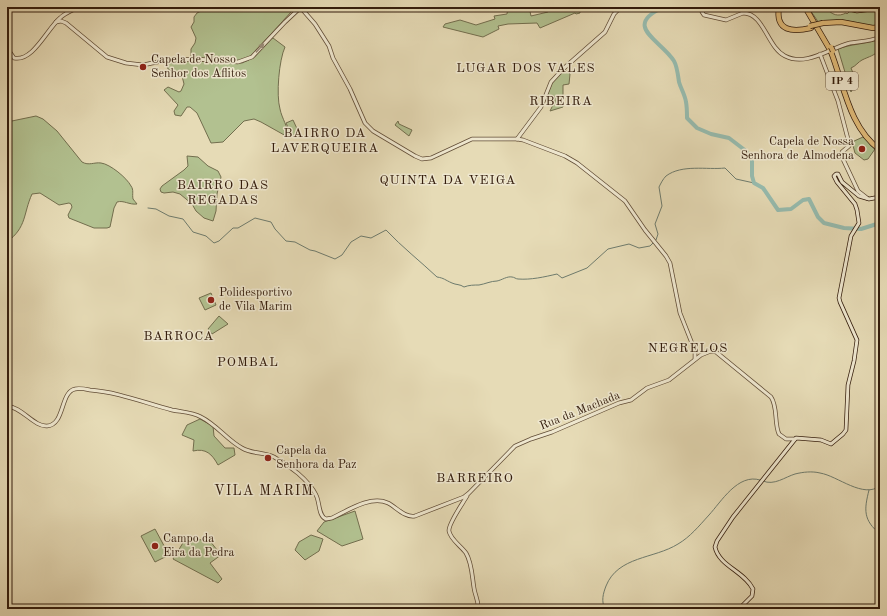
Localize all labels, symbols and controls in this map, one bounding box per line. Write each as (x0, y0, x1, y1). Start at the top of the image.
one-way arrow (255, 43, 265, 53)
place label: Capela de Nosso Senhor dos Aflitos (151, 54, 246, 80)
marker: Capela de Nosso Senhor dos Aflitos (138, 62, 148, 72)
district label: LUGAR DOS VALES (456, 62, 596, 75)
road number: IP 4 (826, 72, 858, 90)
district label: RIBEIRA (529, 95, 593, 108)
district label: BAIRRO DA LAVERQUEIRA (271, 127, 379, 155)
place label: Capela de Nossa Senhora de Almodena (741, 136, 854, 162)
marker: Capela de Nossa Senhora de Almodena (857, 144, 867, 154)
district label: QUINTA DA VEIGA (379, 174, 517, 187)
district label: BAIRRO DAS REGADAS (177, 179, 269, 207)
place label: Polidesportivo de Vila Marim (219, 287, 293, 313)
marker: Polidesportivo de Vila Marim (206, 295, 216, 305)
district label: BARROCA (143, 330, 215, 343)
district label: NEGRELOS (648, 342, 728, 355)
district label: POMBAL (217, 356, 279, 369)
street label: Rua da Machada (538, 389, 622, 433)
place label: Capela da Senhora da Paz (276, 445, 357, 471)
marker: Capela da Senhora da Paz (263, 453, 273, 463)
district label: BARREIRO (436, 472, 514, 485)
district label: VILA MARIM (214, 484, 314, 498)
place label: Campo da Eira da Pedra (163, 533, 235, 559)
marker: Campo da Eira da Pedra (150, 541, 160, 551)

